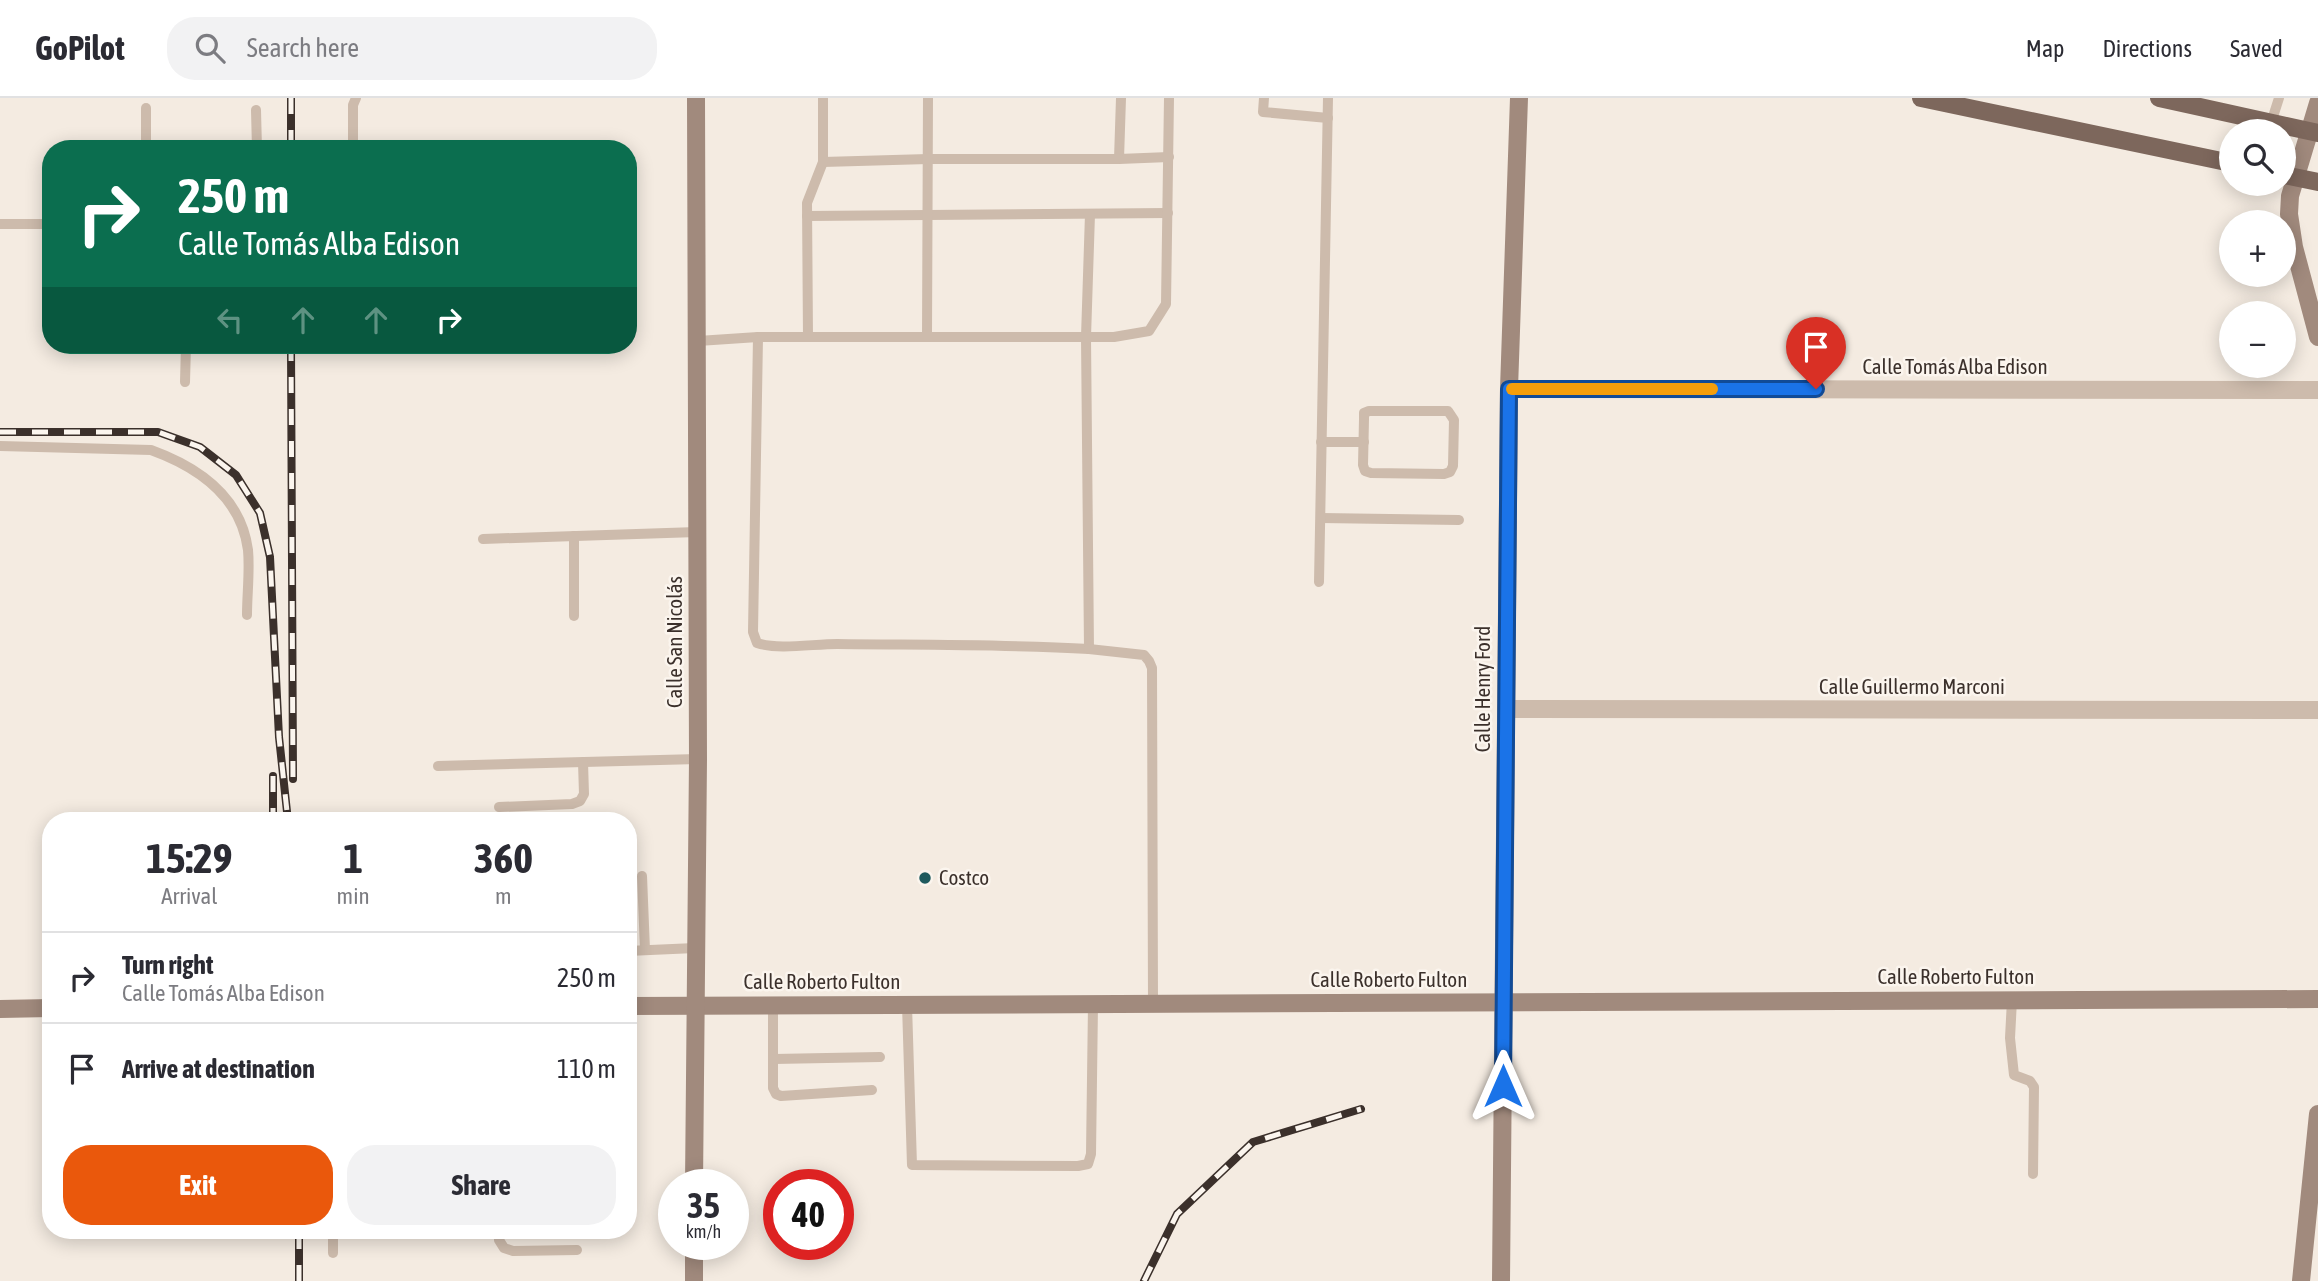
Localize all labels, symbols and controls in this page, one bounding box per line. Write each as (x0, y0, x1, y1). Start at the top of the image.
search box (167, 17, 657, 80)
text: GoPilot (35, 29, 125, 67)
icon: search (191, 29, 229, 67)
text: Search here (247, 33, 359, 63)
text: Map (2026, 35, 2064, 62)
text: Directions (2102, 35, 2192, 62)
text: Saved (2230, 35, 2283, 62)
map controls (2219, 119, 2296, 378)
button: search (2219, 119, 2296, 196)
text: 250 m (178, 167, 289, 223)
icon: right (63, 168, 154, 259)
button: + (2219, 210, 2296, 287)
text: Calle Tomás Alba Edison (178, 225, 460, 262)
icon: left (211, 301, 249, 339)
icon: ahead (284, 301, 322, 339)
icon: ahead (357, 301, 395, 339)
icon: right (430, 301, 468, 339)
button: − (2219, 301, 2296, 378)
pin (1786, 317, 1846, 389)
icon: arrive (1797, 328, 1835, 366)
street label: Calle Tomás Alba Edison (1862, 354, 2048, 378)
street label: Calle San Nicolás (662, 576, 686, 708)
street label: Calle Henry Ford (1470, 626, 1494, 752)
street label: Calle Guillermo Marconi (1819, 674, 2005, 698)
text: 15:29 (146, 834, 233, 882)
text: 1 (343, 834, 363, 882)
text: 360 (474, 834, 533, 882)
place label: Costco (939, 865, 989, 889)
marker: Costco (917, 870, 933, 886)
text: Arrival (161, 883, 217, 909)
text: min (337, 883, 370, 909)
text: m (495, 883, 512, 909)
text: Turn right (122, 950, 213, 980)
icon: right (63, 959, 101, 997)
text: 250 m (557, 963, 616, 993)
street label: Calle Roberto Fulton (1878, 964, 2034, 988)
street label: Calle Roberto Fulton (1311, 967, 1467, 991)
street label: Calle Roberto Fulton (744, 969, 900, 993)
text: Calle Tomás Alba Edison (122, 980, 325, 1006)
position arrow (1466, 1049, 1540, 1123)
icon: arrive (63, 1050, 101, 1088)
text: Arrive at destination (122, 1054, 315, 1084)
text: 110 m (557, 1054, 616, 1084)
button: Exit (63, 1145, 333, 1225)
button: Share (347, 1145, 616, 1225)
speed limit sign: 40 (763, 1169, 854, 1260)
text: 35 (687, 1185, 720, 1225)
text: km/h (686, 1221, 721, 1242)

